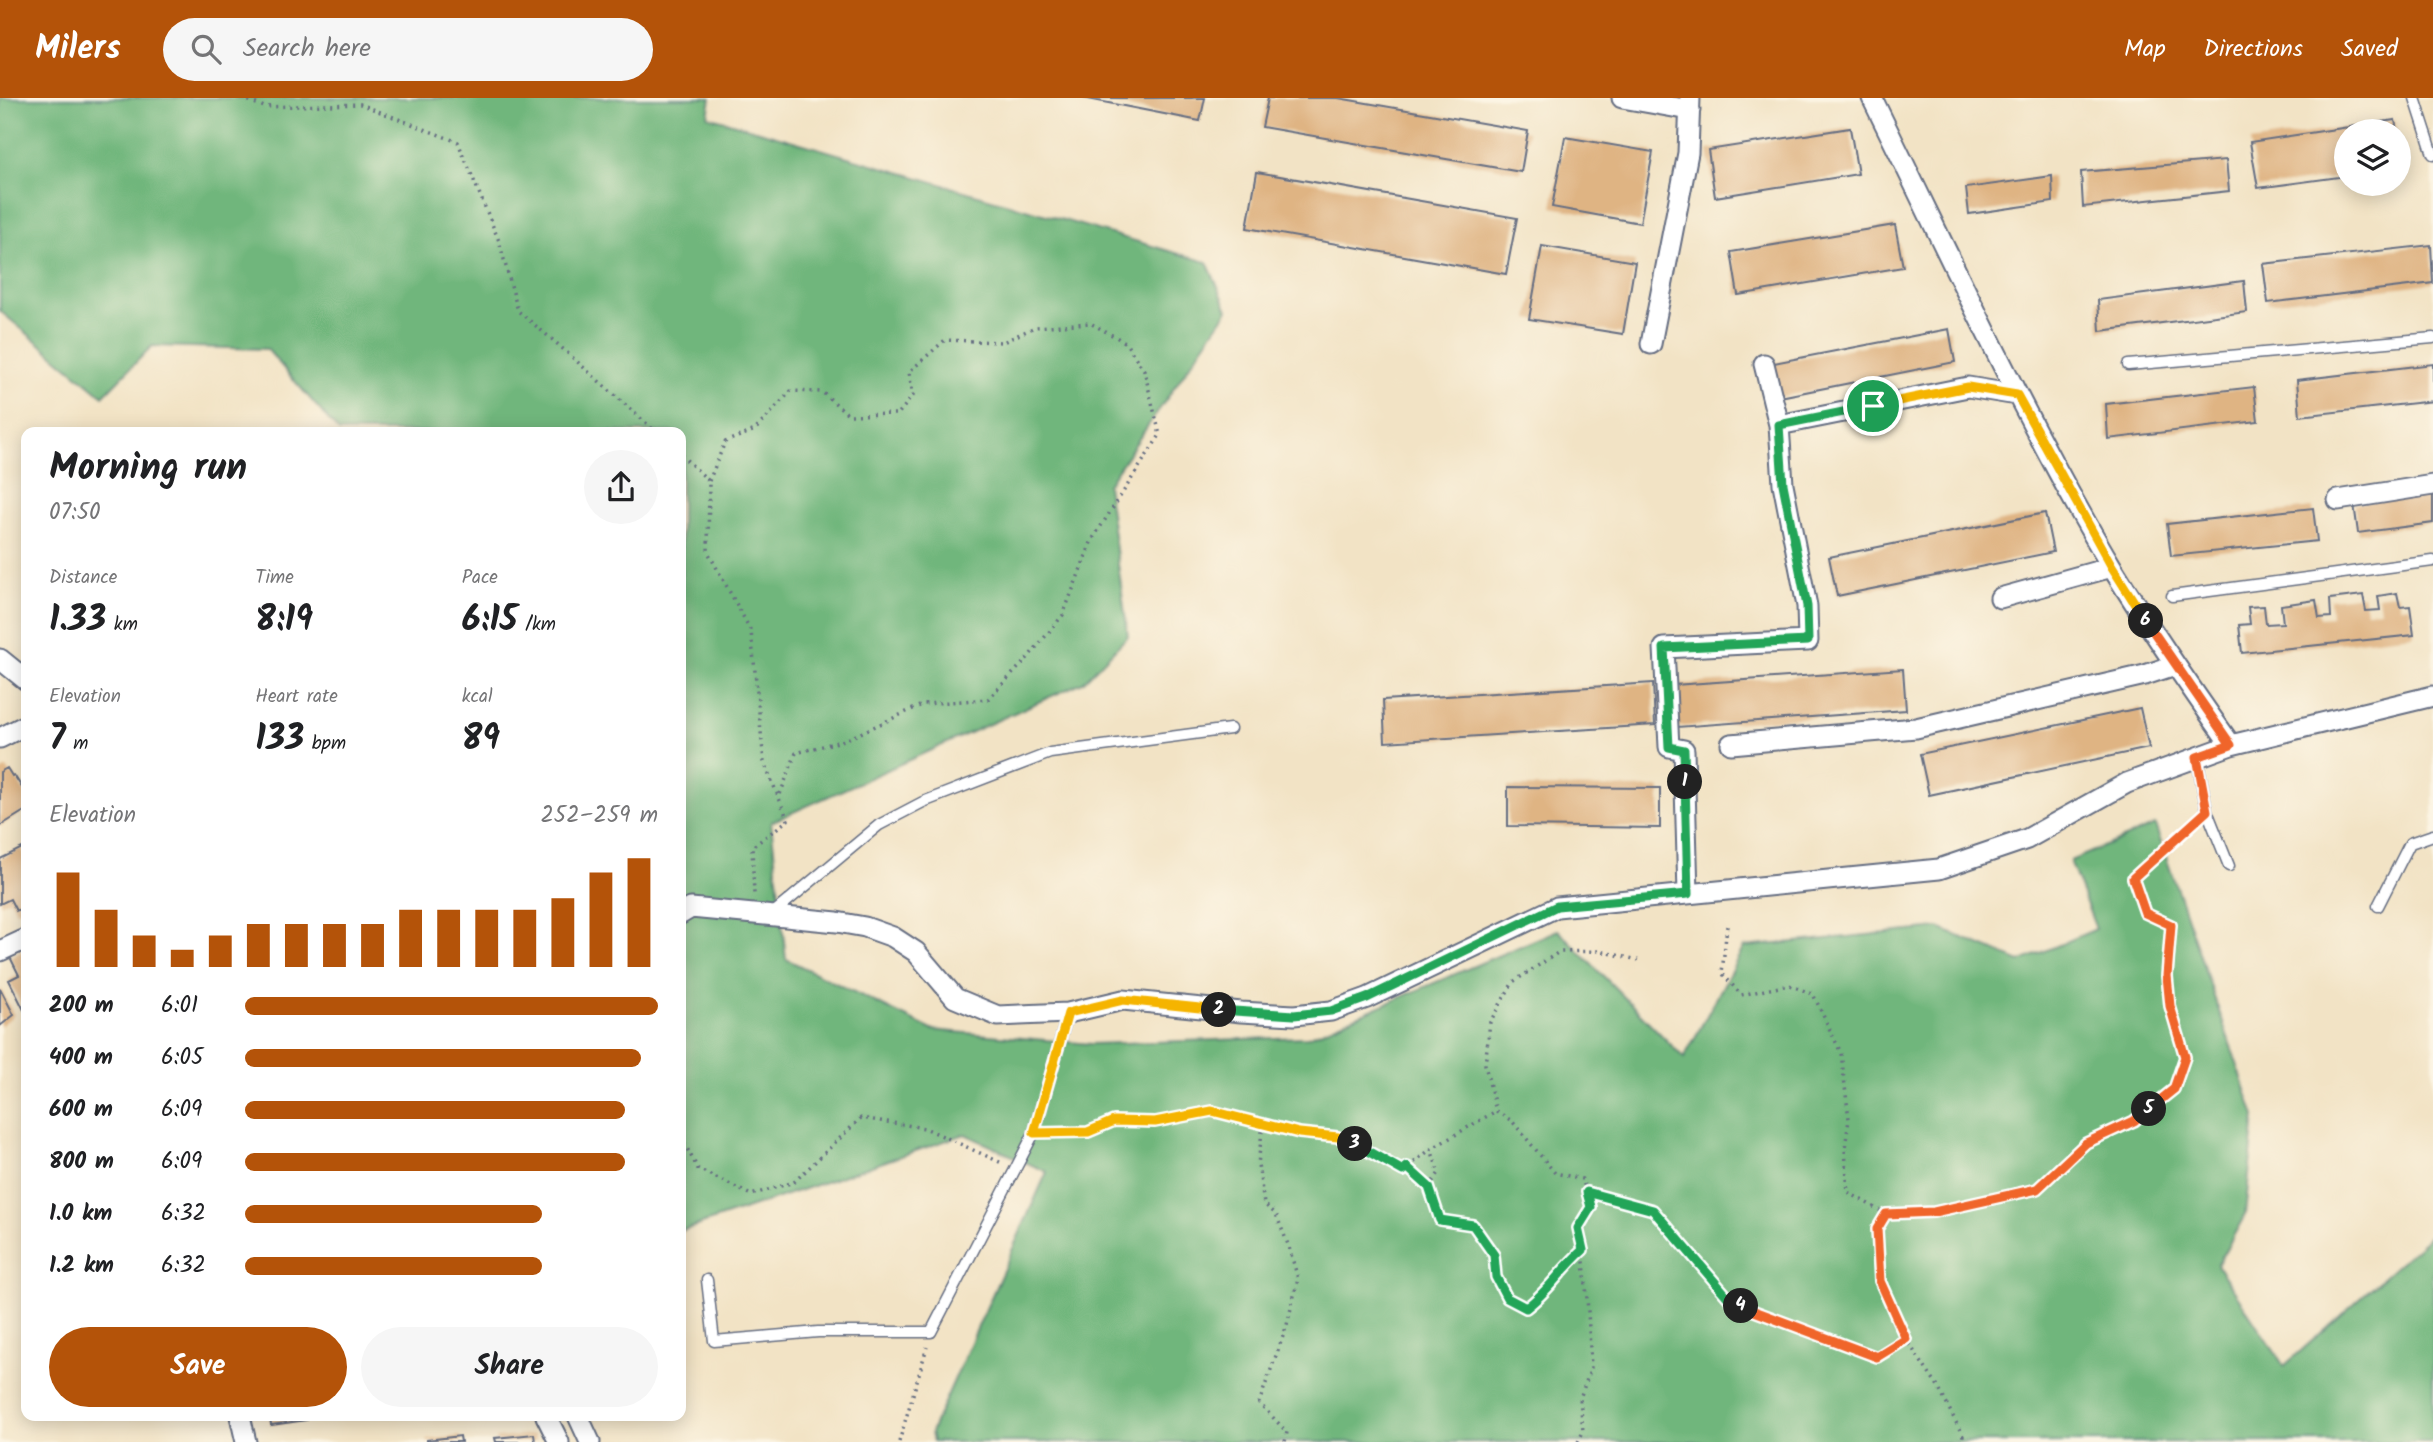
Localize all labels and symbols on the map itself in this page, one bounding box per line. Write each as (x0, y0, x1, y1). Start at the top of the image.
pin (1843, 376, 1903, 436)
pin: 6 (2128, 603, 2164, 638)
pin: 1 (1668, 764, 1702, 800)
pin: 2 (1202, 992, 1236, 1028)
pin: 5 (2132, 1091, 2166, 1126)
pin: 3 (1338, 1126, 1372, 1162)
pin: 4 (1724, 1288, 1758, 1324)

